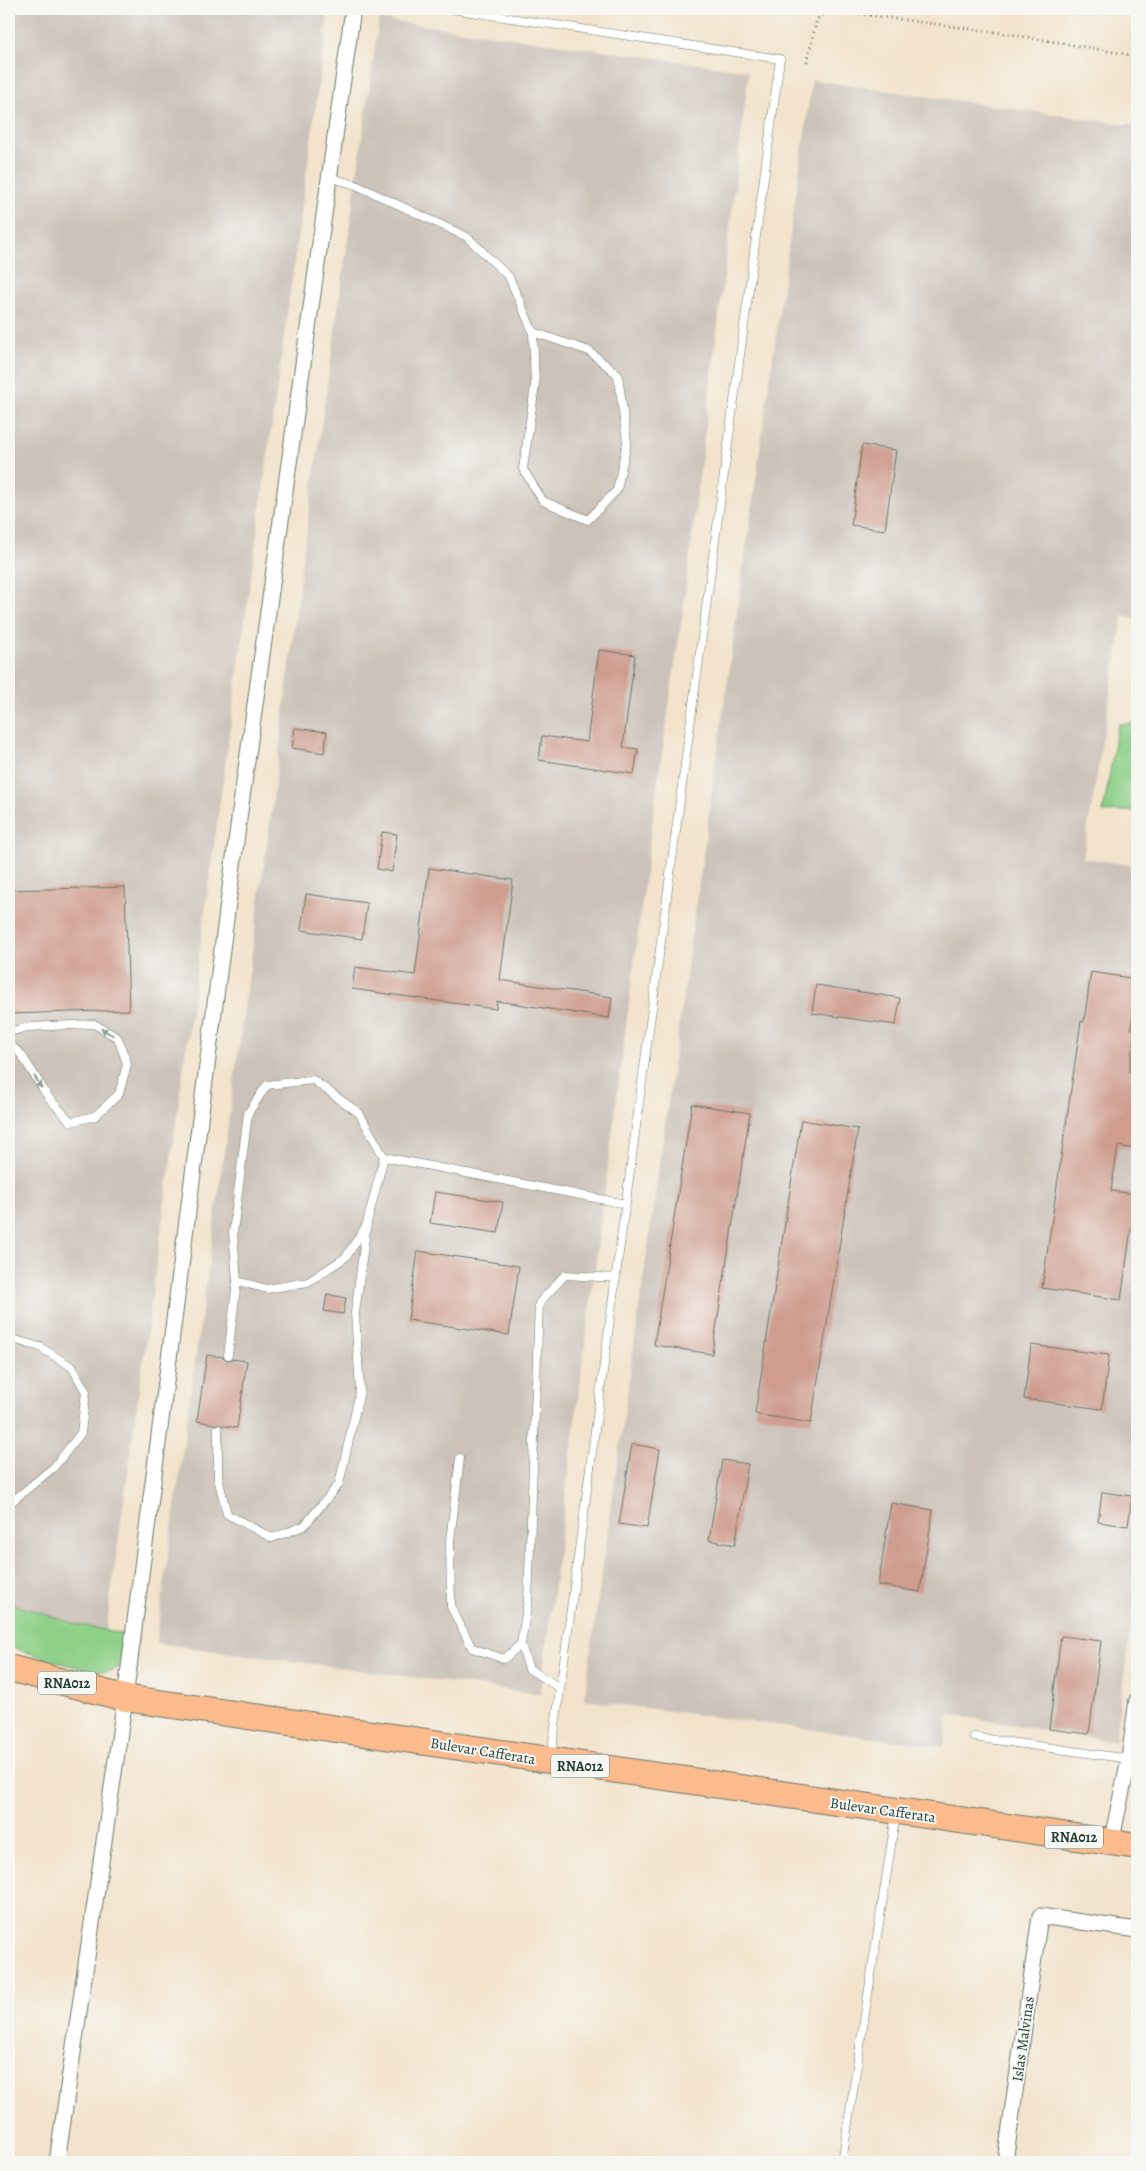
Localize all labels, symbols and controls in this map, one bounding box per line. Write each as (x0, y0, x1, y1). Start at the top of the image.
one-way arrow (101, 1027, 114, 1036)
one-way arrow (34, 1076, 43, 1089)
road number: RNA012 (38, 1672, 96, 1695)
street label: Bulevar Cafferata (429, 1733, 537, 1769)
road number: RNA012 (551, 1754, 609, 1778)
street label: Bulevar Cafferata (829, 1793, 937, 1827)
road number: RNA012 (1045, 1825, 1103, 1848)
street label: Islas Malvinas (1007, 1995, 1039, 2083)

